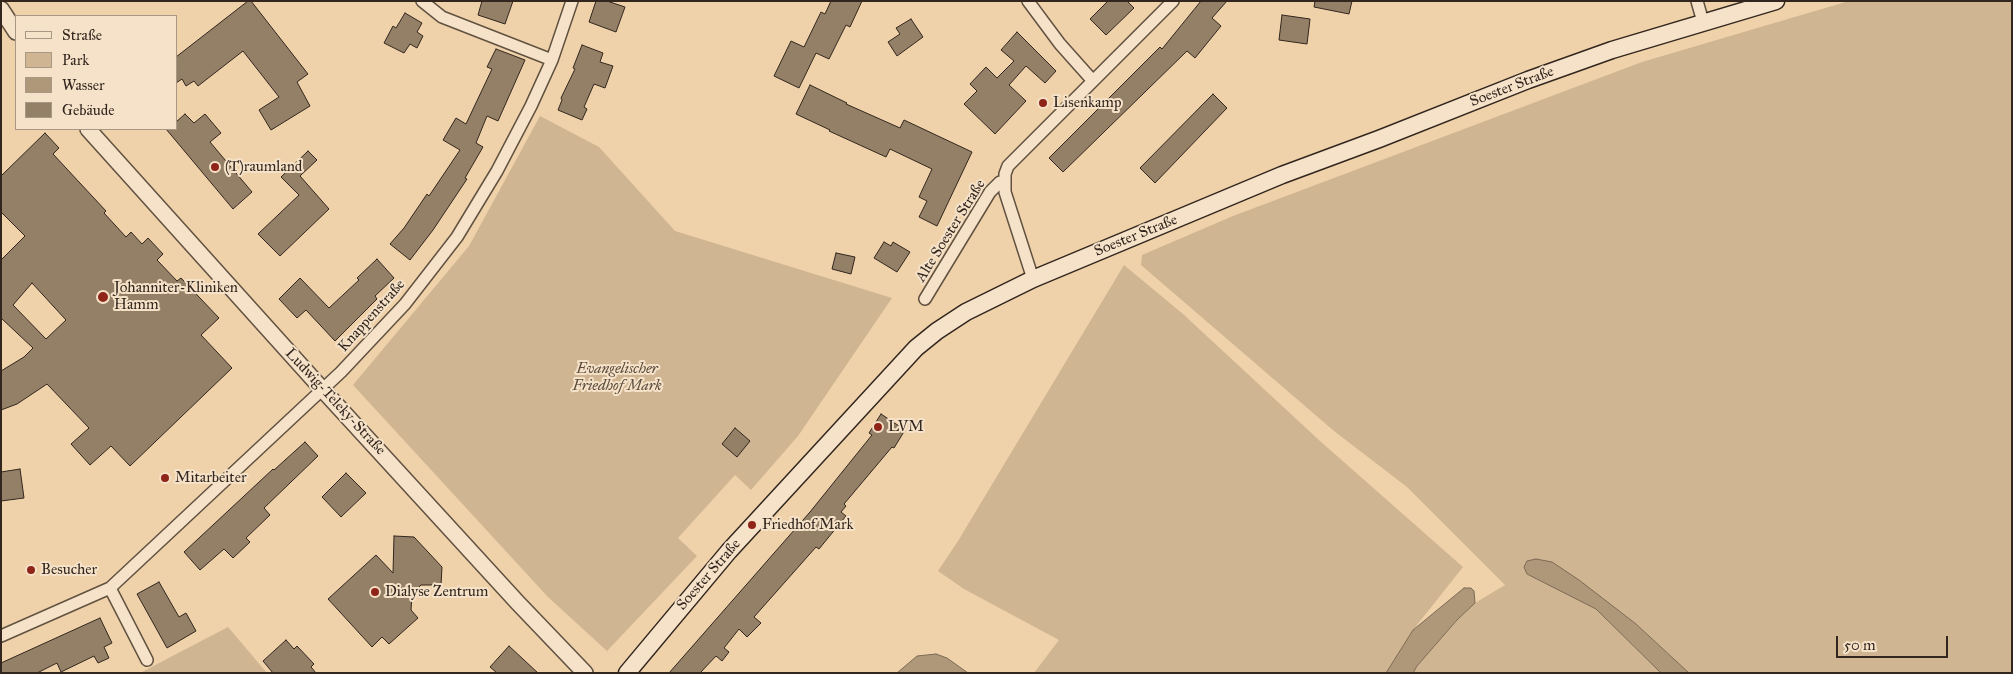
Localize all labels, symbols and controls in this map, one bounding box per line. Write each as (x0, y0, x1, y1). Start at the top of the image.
legend (15, 15, 178, 130)
text: Straße (62, 26, 102, 44)
text: Park (62, 51, 89, 69)
street label: Soester Straße (1468, 63, 1556, 111)
text: Wasser (62, 76, 105, 94)
place label: Lisenkamp (1053, 94, 1121, 112)
marker: Lisenkamp (1037, 97, 1049, 109)
text: Gebäude (62, 101, 115, 119)
place label: (T)raumland (225, 158, 302, 176)
marker: (T)raumland (209, 161, 221, 173)
street label: Alte Soester Straße (912, 177, 990, 285)
street label: Soester Straße (1092, 211, 1180, 261)
street label: Knappenstraße (335, 276, 409, 356)
place label: Johanniter-Kliniken Hamm (114, 279, 238, 314)
marker: Johanniter-Kliniken Hamm (96, 290, 110, 304)
street label: Ludwig-Teleky-Straße (281, 345, 389, 459)
park label: Evangelischer Friedhof Mark (572, 360, 662, 395)
place label: LVM (888, 418, 924, 436)
marker: LVM (872, 421, 884, 433)
place label: Mitarbeiter (175, 469, 247, 487)
marker: Mitarbeiter (159, 472, 171, 484)
place label: Friedhof Mark (762, 516, 853, 534)
marker: Friedhof Mark (746, 519, 758, 531)
street label: Soester Straße (673, 536, 745, 614)
place label: Besucher (41, 561, 97, 579)
marker: Besucher (25, 564, 37, 576)
place label: Dialyse Zentrum (385, 583, 488, 601)
marker: Dialyse Zentrum (369, 586, 381, 598)
scale bar (1838, 626, 1950, 658)
text: 50 m (1844, 636, 1876, 654)

